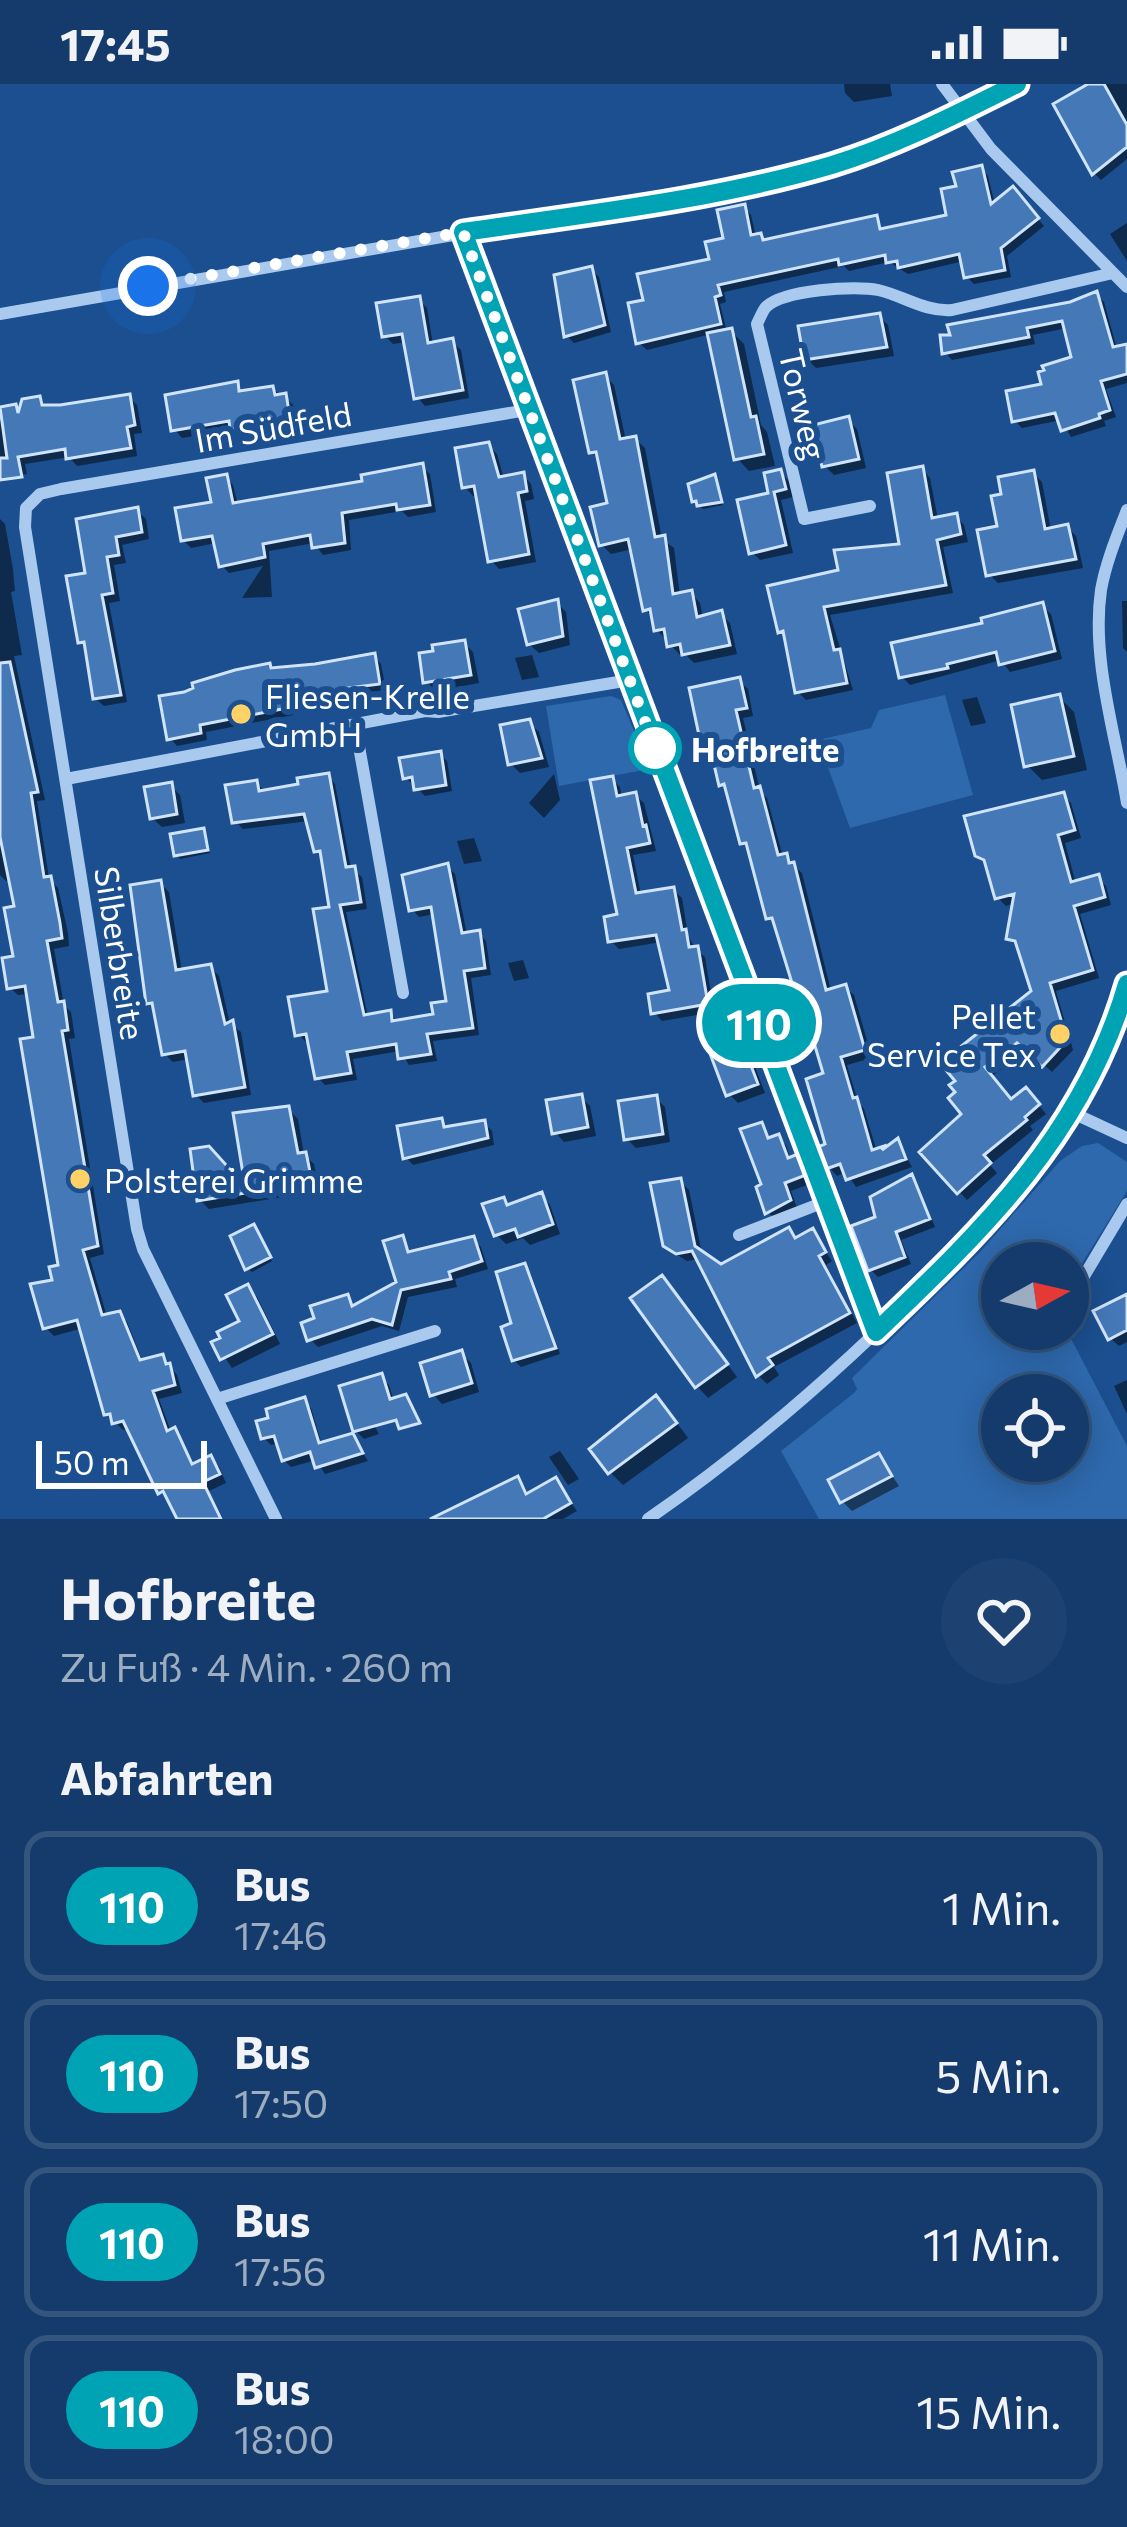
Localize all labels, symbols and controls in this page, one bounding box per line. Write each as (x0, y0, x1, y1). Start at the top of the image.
text: 17:45 (60, 15, 171, 70)
your location (118, 256, 178, 316)
street label: Torweg (771, 345, 837, 464)
street label: Im Südfeld (192, 392, 354, 460)
place label: Fliesen-Krelle GmbH (265, 675, 470, 754)
marker: Fliesen-Krelle GmbH (228, 701, 254, 727)
marker: Hofbreite (630, 723, 680, 773)
place label: Hofbreite (691, 728, 839, 769)
street label: Silberbreite (87, 863, 155, 1043)
line badge: 110 (690, 984, 828, 1062)
place label: Pellet Service Tex (867, 995, 1036, 1074)
text: 110 (726, 997, 792, 1049)
marker: Pellet Service Tex (1047, 1021, 1073, 1047)
place label: Polsterei Grimme (104, 1159, 364, 1200)
marker: Polsterei Grimme (67, 1166, 93, 1192)
north arrow (981, 1242, 1089, 1350)
map controls (981, 1242, 1089, 1482)
button: locate (981, 1374, 1089, 1482)
scale bar (36, 1435, 207, 1488)
text: 50 m (54, 1441, 130, 1482)
button: heart (941, 1558, 1067, 1684)
text: Hofbreite (60, 1562, 316, 1632)
text: Zu Fuß · 4 Min. · 260 m (60, 1642, 453, 1690)
text: Abfahrten (60, 1749, 274, 1804)
text: Bus (234, 1855, 310, 1910)
text: 1 Min. (942, 1879, 1061, 1934)
text: 110 (99, 1880, 165, 1932)
text: 17:46 (234, 1910, 328, 1958)
text: Bus (234, 2023, 310, 2078)
text: 5 Min. (935, 2047, 1061, 2102)
text: 110 (99, 2048, 165, 2100)
text: 17:50 (234, 2078, 328, 2126)
text: Bus (234, 2191, 310, 2246)
text: 11 Min. (923, 2215, 1061, 2270)
text: 110 (99, 2216, 165, 2268)
text: 17:56 (234, 2246, 327, 2294)
text: Bus (234, 2359, 310, 2414)
text: 15 Min. (916, 2383, 1061, 2438)
text: 110 (99, 2384, 165, 2436)
text: 18:00 (234, 2414, 334, 2462)

